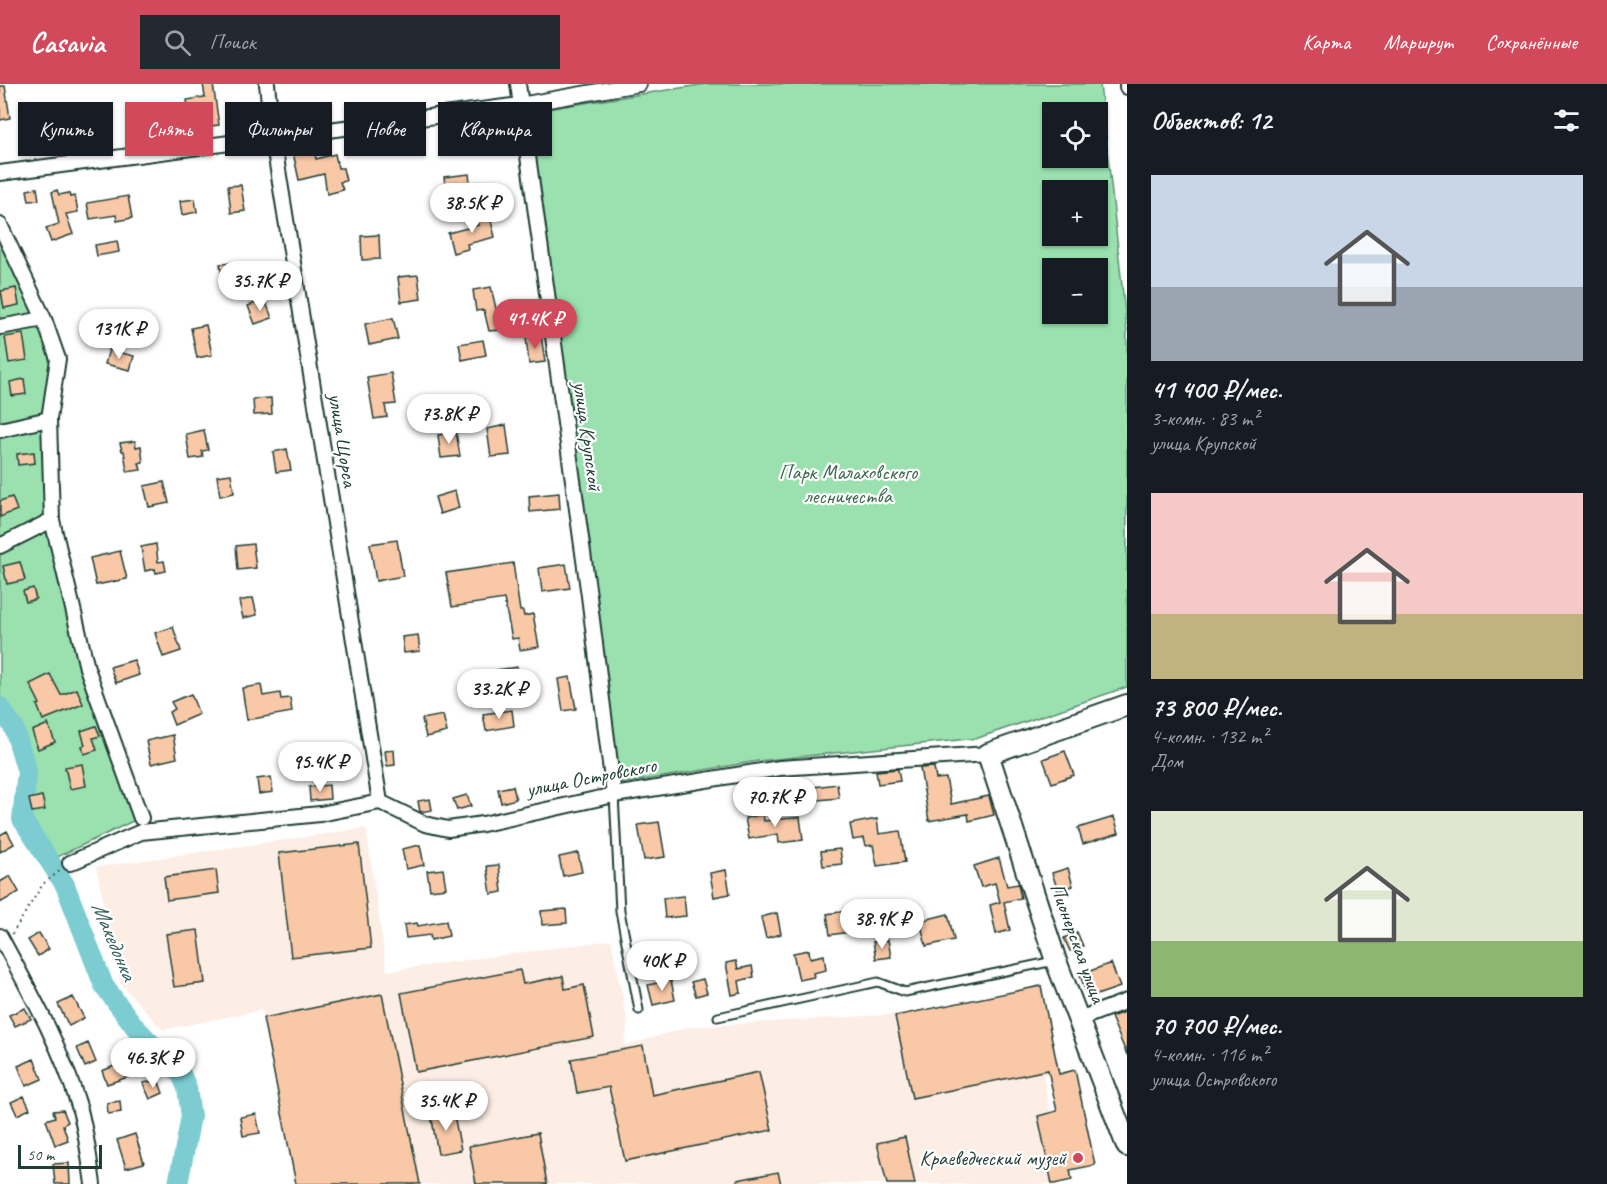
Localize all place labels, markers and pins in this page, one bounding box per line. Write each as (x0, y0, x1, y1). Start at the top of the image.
pin: 38.5K ₽ (417, 183, 527, 234)
pin: 35.7K ₽ (205, 261, 315, 312)
pin: 41.4K ₽ (480, 299, 590, 350)
pin: 131K ₽ (70, 309, 168, 360)
pin: 73.8K ₽ (394, 394, 504, 445)
pin: 33.2K ₽ (444, 669, 554, 720)
pin: 95.4K ₽ (265, 742, 375, 793)
pin: 70.7K ₽ (720, 777, 830, 828)
pin: 38.9K ₽ (827, 899, 937, 950)
pin: 40K ₽ (620, 941, 704, 992)
pin: 46.3K ₽ (98, 1038, 208, 1089)
pin: 35.4K ₽ (391, 1081, 501, 1132)
place label: Краеведческий музей (920, 1145, 1067, 1171)
marker: Краеведческий музей (1071, 1151, 1085, 1165)

